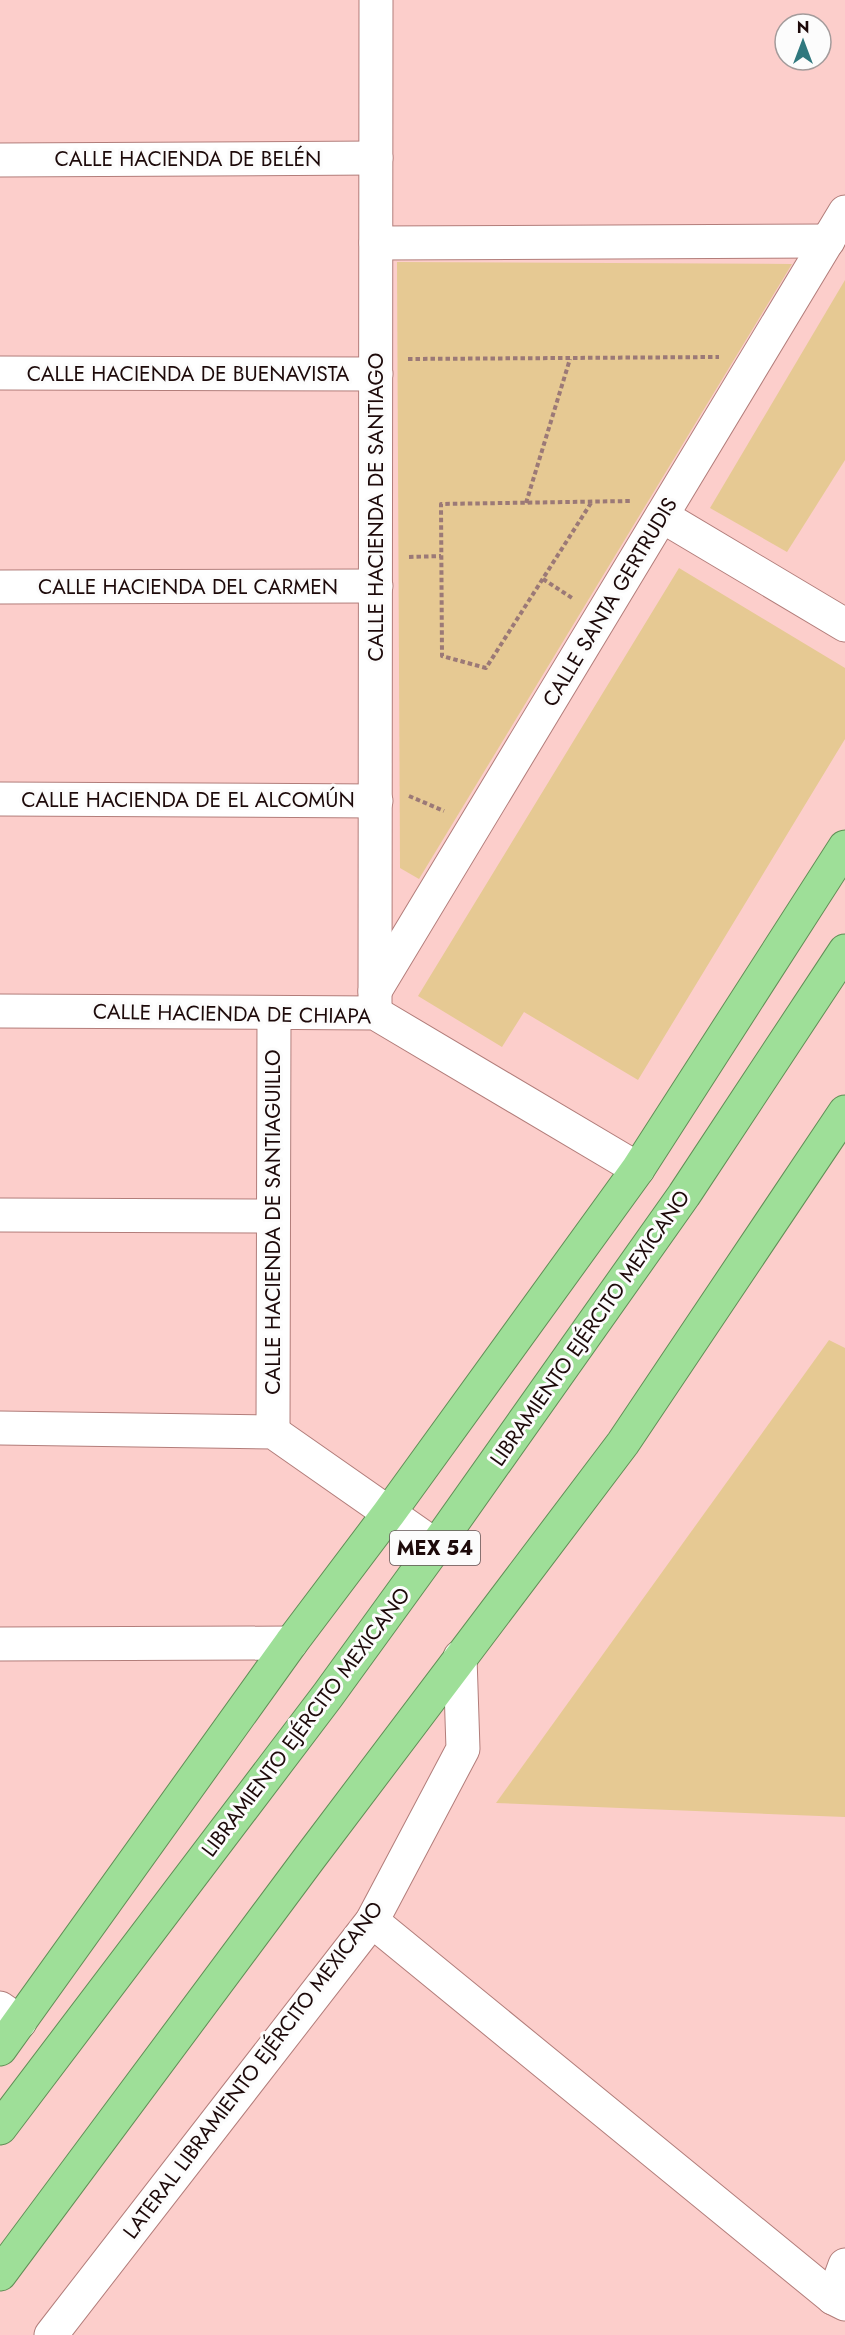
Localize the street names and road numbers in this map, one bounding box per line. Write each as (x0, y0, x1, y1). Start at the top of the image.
street label: CALLE HACIENDA DE BELÉN (55, 144, 321, 174)
street label: CALLE HACIENDA DE SANTIAGO (361, 353, 391, 661)
street label: CALLE HACIENDA DE BUENAVISTA (27, 359, 349, 389)
street label: CALLE SANTA GERTRUDIS (536, 492, 684, 712)
street label: CALLE HACIENDA DEL CARMEN (38, 572, 338, 602)
street label: CALLE HACIENDA DE EL ALCOMÚN (21, 785, 355, 815)
street label: CALLE HACIENDA DE CHIAPA (92, 997, 372, 1031)
street label: CALLE HACIENDA DE SANTIAGUILLO (258, 1049, 288, 1395)
street label: LIBRAMIENTO EJÉRCITO MEXICANO (483, 1184, 697, 1472)
road number: MEX 54 (390, 1531, 480, 1565)
street label: LIBRAMIENTO EJÉRCITO MEXICANO (195, 1581, 417, 1863)
street label: LATERAL LIBRAMIENTO EJÉRCITO MEXICANO (116, 1895, 390, 2245)

